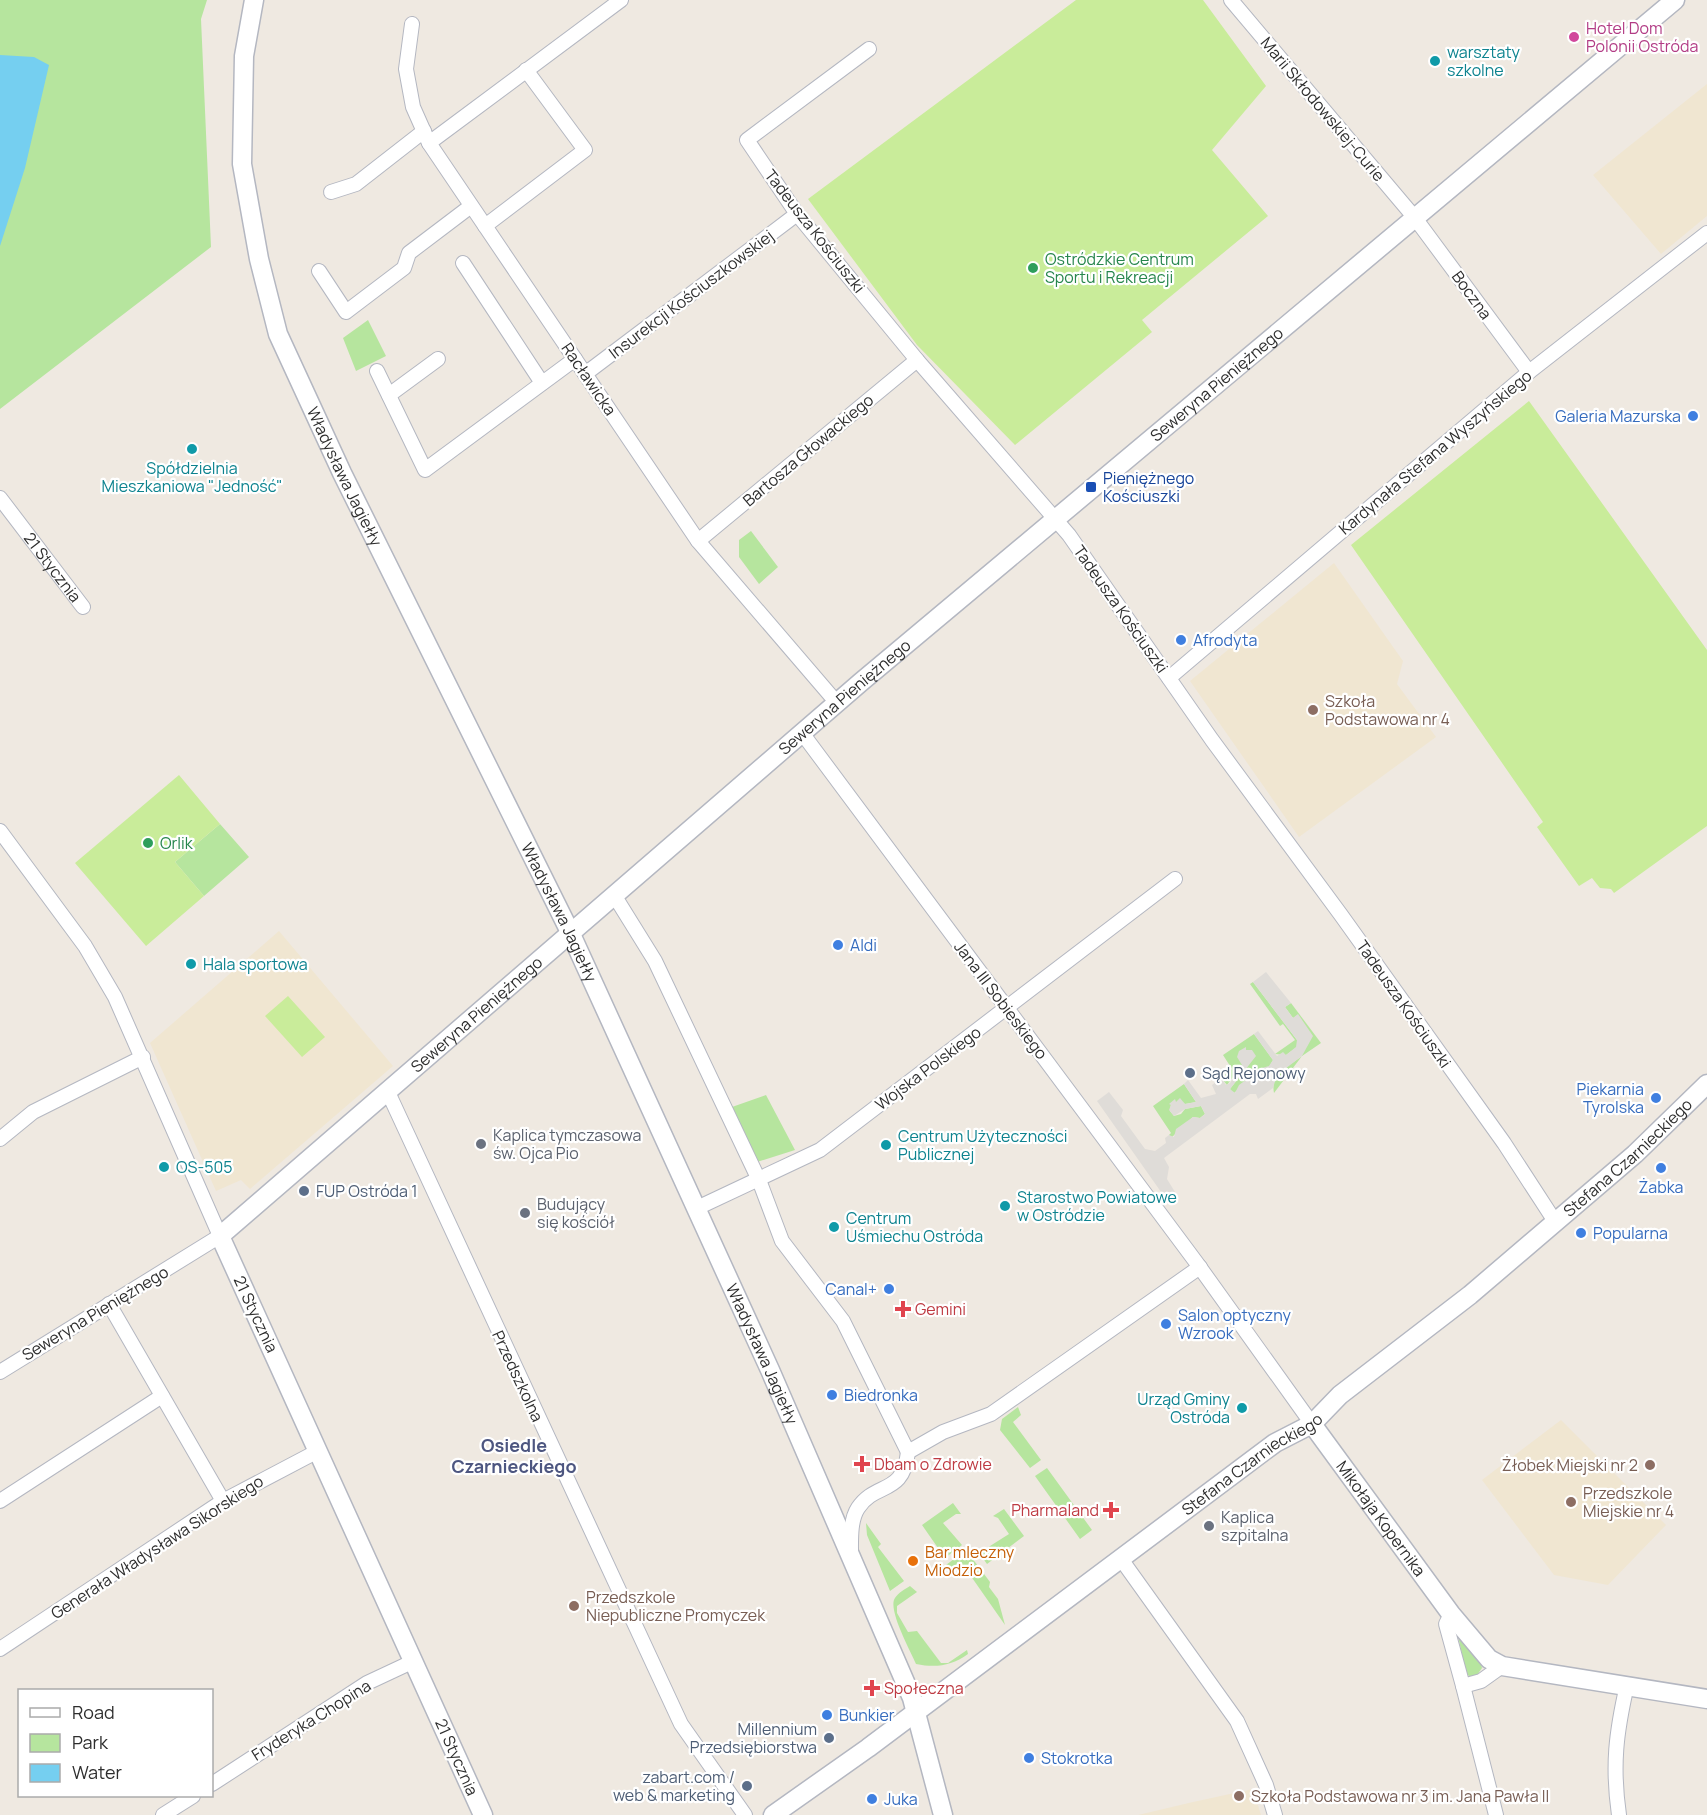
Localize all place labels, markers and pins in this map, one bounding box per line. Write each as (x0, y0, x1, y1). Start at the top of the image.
place label: Hotel Dom Polonii Ostróda (1586, 17, 1698, 57)
marker: Hotel Dom Polonii Ostróda (1567, 30, 1581, 44)
place label: warsztaty szkolne (1447, 41, 1520, 81)
marker: warsztaty szkolne (1428, 54, 1442, 68)
place label: Ostródzkie Centrum Sportu i Rekreacji (1045, 248, 1194, 288)
marker: Ostródzkie Centrum Sportu i Rekreacji (1026, 261, 1040, 275)
place label: Galeria Mazurska (1555, 405, 1681, 427)
marker: Galeria Mazurska (1686, 409, 1700, 423)
marker: Spółdzielnia Mieszkaniowa "Jedność" (185, 442, 199, 456)
place label: Spółdzielnia Mieszkaniowa "Jedność" (101, 457, 283, 497)
place label: Pieniężnego Kościuszki (1103, 467, 1194, 507)
marker: Pieniężnego Kościuszki (1084, 480, 1098, 494)
place label: Afrodyta (1193, 629, 1257, 651)
marker: Afrodyta (1174, 633, 1188, 647)
place label: Szkoła Podstawowa nr 4 (1325, 690, 1450, 730)
marker: Szkoła Podstawowa nr 4 (1306, 703, 1320, 717)
place label: Orlik (160, 832, 194, 854)
marker: Orlik (141, 836, 155, 850)
place label: Aldi (850, 934, 877, 956)
marker: Aldi (831, 938, 845, 952)
place label: Hala sportowa (203, 953, 308, 975)
marker: Hala sportowa (184, 957, 198, 971)
place label: Sąd Rejonowy (1202, 1062, 1306, 1084)
marker: Sąd Rejonowy (1183, 1066, 1197, 1080)
place label: Piekarnia Tyrolska (1577, 1078, 1644, 1118)
marker: Piekarnia Tyrolska (1649, 1091, 1663, 1105)
place label: Kaplica tymczasowa św. Ojca Pio (493, 1124, 641, 1164)
place label: Centrum Użyteczności Publicznej (898, 1125, 1067, 1165)
marker: Kaplica tymczasowa św. Ojca Pio (474, 1137, 488, 1151)
marker: Centrum Użyteczności Publicznej (879, 1138, 893, 1152)
place label: OS-505 (176, 1156, 232, 1178)
marker: OS-505 (157, 1160, 171, 1174)
marker: Żabka (1654, 1161, 1668, 1175)
place label: Żabka (1638, 1176, 1684, 1198)
place label: FUP Ostróda 1 (316, 1180, 417, 1202)
marker: FUP Ostróda 1 (297, 1184, 311, 1198)
place label: Starostwo Powiatowe w Ostródzie (1017, 1186, 1177, 1226)
place label: Budujący się kościół (537, 1193, 615, 1233)
marker: Starostwo Powiatowe w Ostródzie (998, 1199, 1012, 1213)
marker: Budujący się kościół (518, 1206, 532, 1220)
place label: Centrum Uśmiechu Ostróda (846, 1207, 983, 1247)
marker: Centrum Uśmiechu Ostróda (827, 1220, 841, 1234)
place label: Popularna (1593, 1222, 1668, 1244)
marker: Popularna (1574, 1226, 1588, 1240)
place label: Canal+ (825, 1278, 877, 1300)
marker: Canal+ (882, 1282, 896, 1296)
place label: Gemini (915, 1298, 966, 1320)
marker: Gemini (896, 1302, 910, 1316)
place label: Salon optyczny Wzrook (1178, 1304, 1291, 1344)
marker: Salon optyczny Wzrook (1159, 1317, 1173, 1331)
place label: Biedronka (844, 1384, 918, 1406)
marker: Biedronka (825, 1388, 839, 1402)
place label: Urząd Gminy Ostróda (1137, 1388, 1231, 1428)
marker: Urząd Gminy Ostróda (1235, 1401, 1249, 1415)
place label: Dbam o Zdrowie (874, 1453, 992, 1475)
place label: Żłobek Miejski nr 2 (1502, 1454, 1638, 1476)
marker: Dbam o Zdrowie (855, 1457, 869, 1471)
marker: Żłobek Miejski nr 2 (1643, 1458, 1657, 1472)
place label: Przedszkole Miejskie nr 4 (1583, 1482, 1674, 1522)
marker: Przedszkole Miejskie nr 4 (1564, 1495, 1578, 1509)
place label: Pharmaland (1011, 1499, 1099, 1521)
marker: Pharmaland (1104, 1503, 1118, 1517)
place label: Kaplica szpitalna (1221, 1506, 1289, 1546)
marker: Kaplica szpitalna (1202, 1519, 1216, 1533)
place label: Bar mleczny Miodzio (925, 1541, 1015, 1581)
marker: Bar mleczny Miodzio (906, 1554, 920, 1568)
place label: Przedszkole Niepubliczne Promyczek (586, 1586, 766, 1626)
marker: Przedszkole Niepubliczne Promyczek (567, 1599, 581, 1613)
place label: Społeczna (884, 1677, 964, 1699)
marker: Społeczna (865, 1681, 879, 1695)
place label: Bunkier (839, 1704, 895, 1726)
marker: Bunkier (820, 1708, 834, 1722)
place label: Millennium Przedsiębiorstwa (690, 1718, 817, 1758)
marker: Millennium Przedsiębiorstwa (822, 1731, 836, 1745)
place label: Stokrotka (1041, 1747, 1113, 1769)
marker: Stokrotka (1022, 1751, 1036, 1765)
place label: zabart.com / web & marketing (613, 1766, 735, 1806)
marker: zabart.com / web & marketing (740, 1779, 754, 1793)
place label: Szkoła Podstawowa nr 3 im. Jana Pawła II (1251, 1785, 1549, 1807)
place label: Juka (884, 1788, 918, 1810)
marker: Szkoła Podstawowa nr 3 im. Jana Pawła II (1232, 1789, 1246, 1803)
marker: Juka (865, 1792, 879, 1806)

